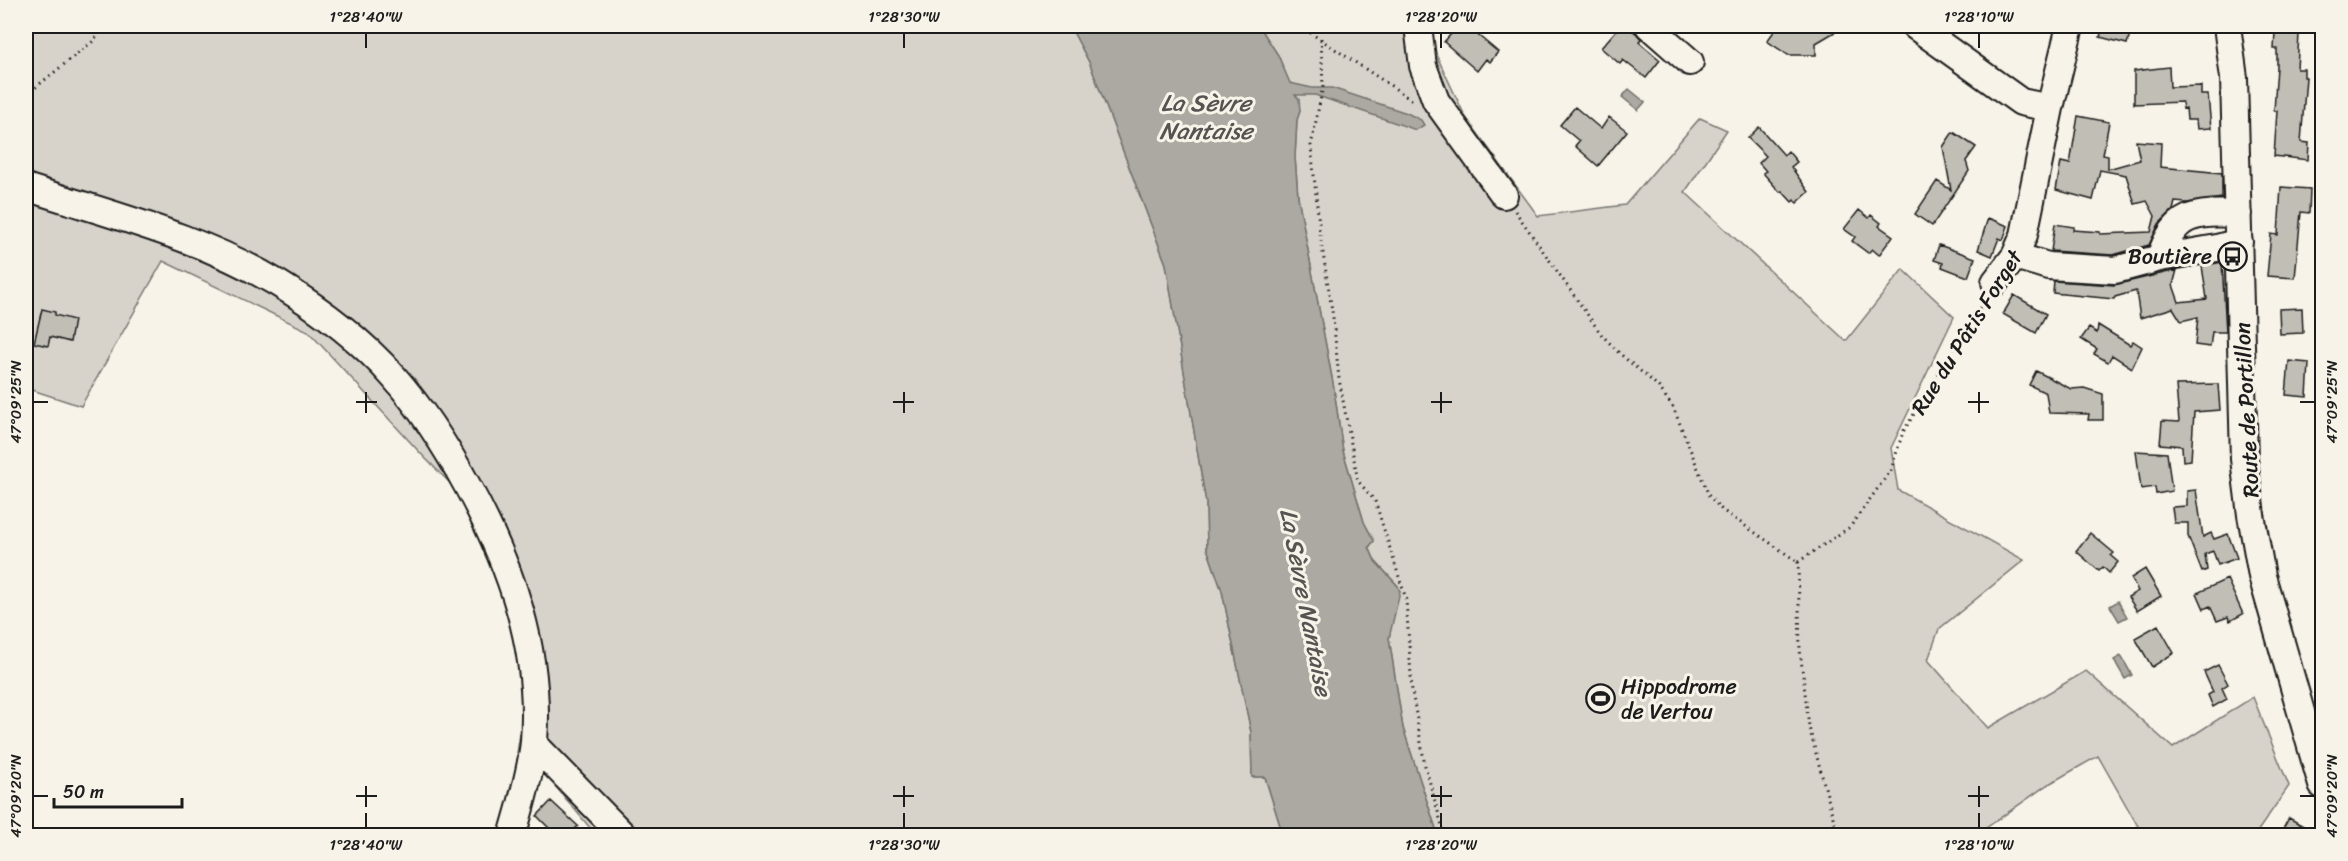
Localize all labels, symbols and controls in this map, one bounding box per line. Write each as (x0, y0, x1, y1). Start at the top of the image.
text: 1°28'40"W (330, 4, 403, 30)
text: 1°28'30"W (868, 4, 940, 30)
text: 1°28'20"W (1405, 4, 1477, 30)
text: 1°28'10"W (1944, 4, 2014, 30)
water label: La Sèvre Nantaise (1160, 82, 1255, 152)
place label: Boutière (2128, 237, 2212, 276)
bus stop icon: Boutière (2217, 240, 2249, 272)
street label: Rue du Pâtis Forget (1900, 241, 2034, 423)
street label: Route de Portillon (2222, 321, 2271, 499)
text: 47°09'25"N (3, 360, 29, 444)
text: 47°09'25"N (2319, 360, 2345, 444)
water label: La Sèvre Nantaise (1267, 505, 1345, 702)
place label: Hippodrome de Vertou (1621, 667, 1737, 731)
sports icon: Hippodrome de Vertou (1584, 683, 1616, 715)
text: 47°09'20"N (3, 754, 29, 838)
text: 47°09'20"N (2319, 754, 2345, 838)
scale bar (54, 771, 182, 809)
text: 50 m (63, 776, 104, 808)
text: 1°28'40"W (330, 832, 403, 858)
text: 1°28'30"W (868, 832, 940, 858)
text: 1°28'20"W (1405, 832, 1477, 858)
text: 1°28'10"W (1944, 832, 2014, 858)

